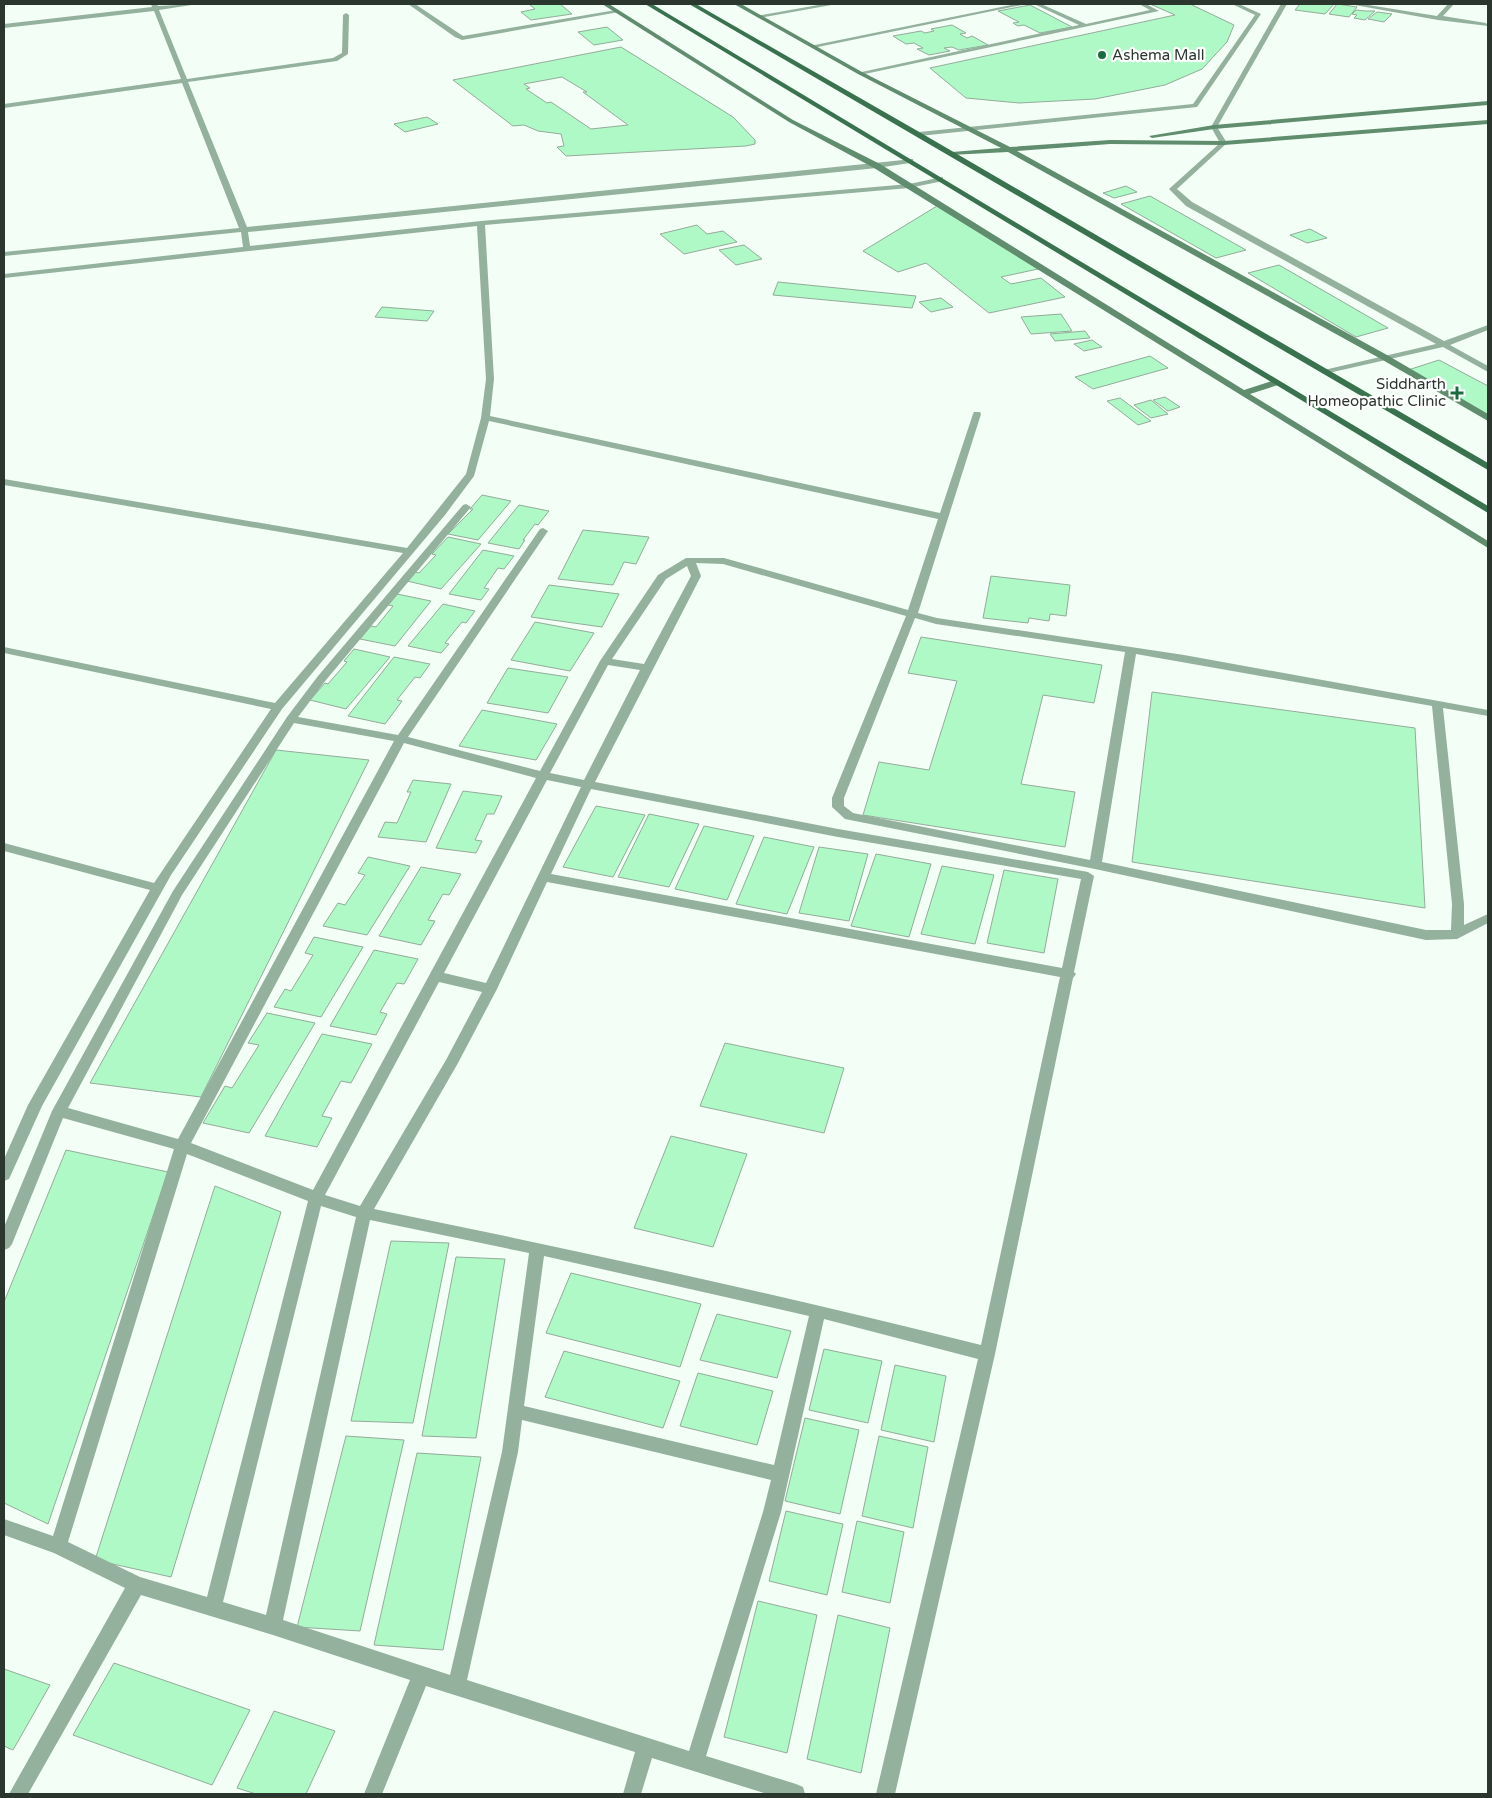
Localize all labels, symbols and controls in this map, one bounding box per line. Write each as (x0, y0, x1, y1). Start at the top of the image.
place label: Ashema Mall (1112, 46, 1205, 64)
marker: Ashema Mall (1096, 49, 1108, 61)
place label: Siddharth Homeopathic Clinic (1307, 375, 1446, 410)
marker: Siddharth Homeopathic Clinic (1450, 386, 1464, 400)

